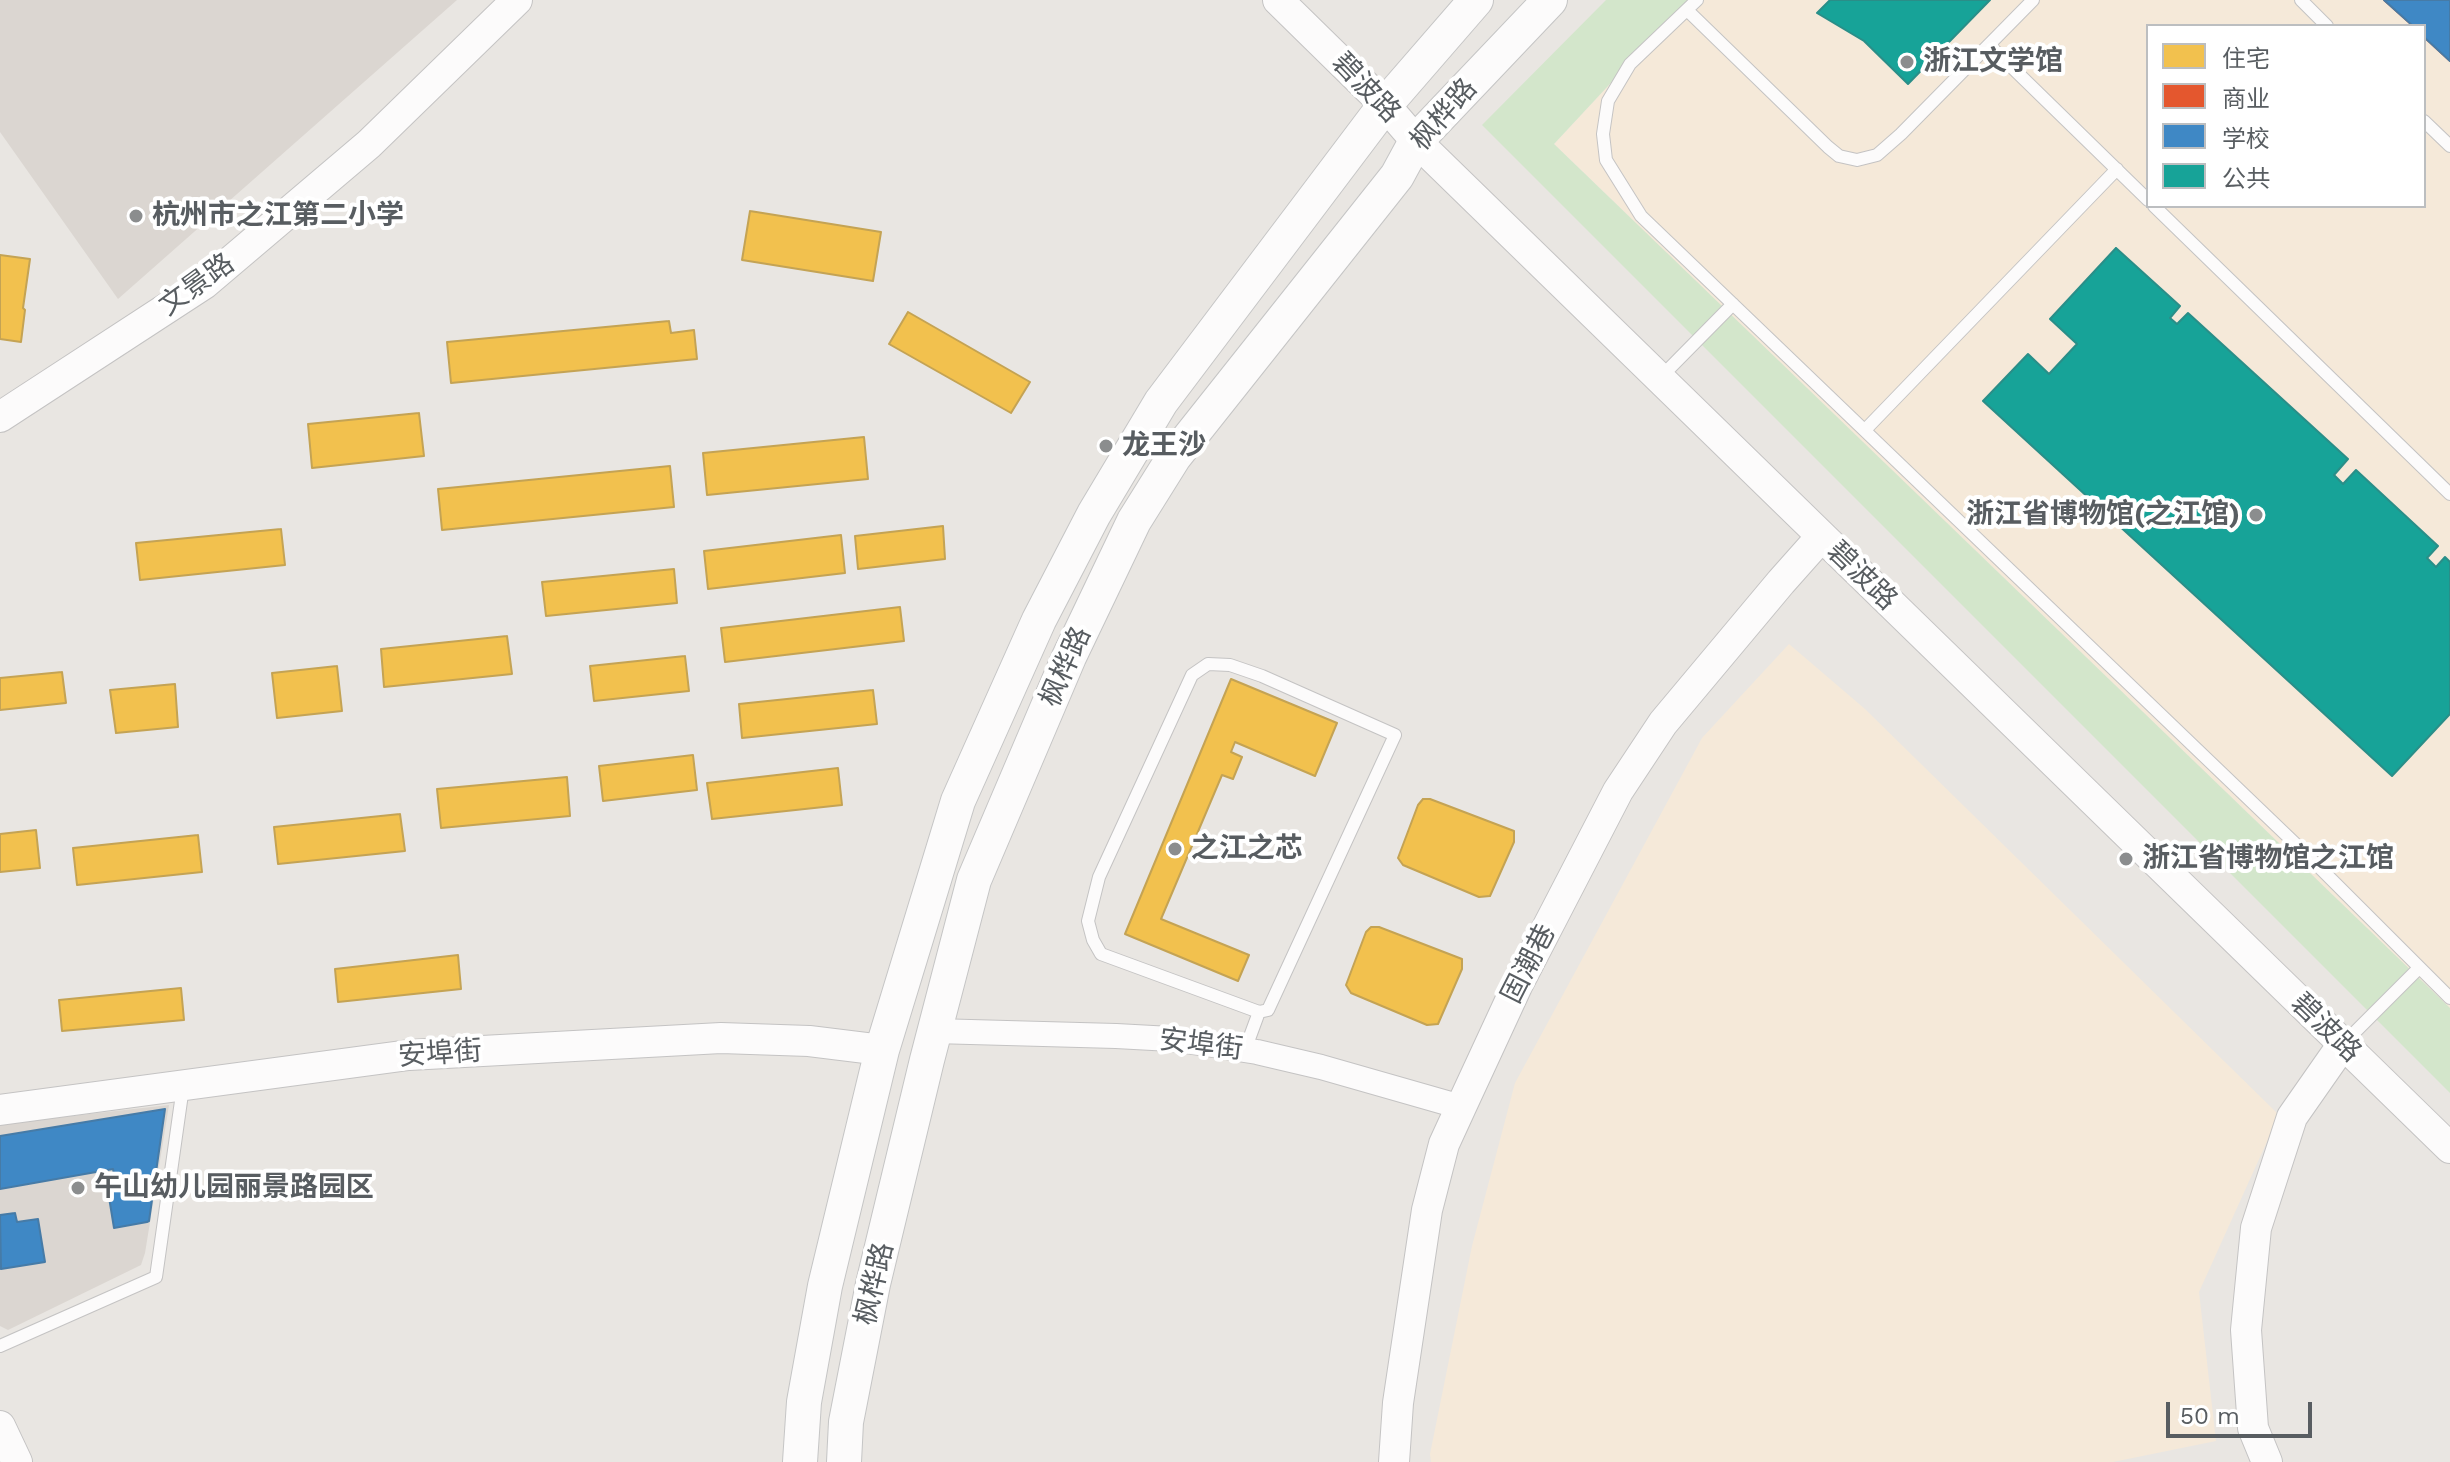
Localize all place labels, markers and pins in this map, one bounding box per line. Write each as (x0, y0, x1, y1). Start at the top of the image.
place label: 浙江文学馆 (1923, 45, 2063, 79)
marker: 浙江文学馆 (1898, 53, 1916, 71)
place label: 杭州市之江第二小学 (152, 199, 404, 233)
marker: 杭州市之江第二小学 (127, 207, 145, 225)
place label: 龙王沙 (1122, 429, 1206, 463)
marker: 龙王沙 (1097, 437, 1115, 455)
place label: 浙江省博物馆(之江馆) (1966, 498, 2240, 532)
marker: 浙江省博物馆(之江馆) (2247, 506, 2265, 524)
place label: 之江之芯 (1191, 832, 1303, 866)
marker: 之江之芯 (1166, 840, 1184, 858)
place label: 浙江省博物馆之江馆 (2142, 842, 2394, 876)
marker: 浙江省博物馆之江馆 (2117, 850, 2135, 868)
place label: 午山幼儿园丽景路园区 (94, 1171, 374, 1205)
marker: 午山幼儿园丽景路园区 (69, 1179, 87, 1197)

